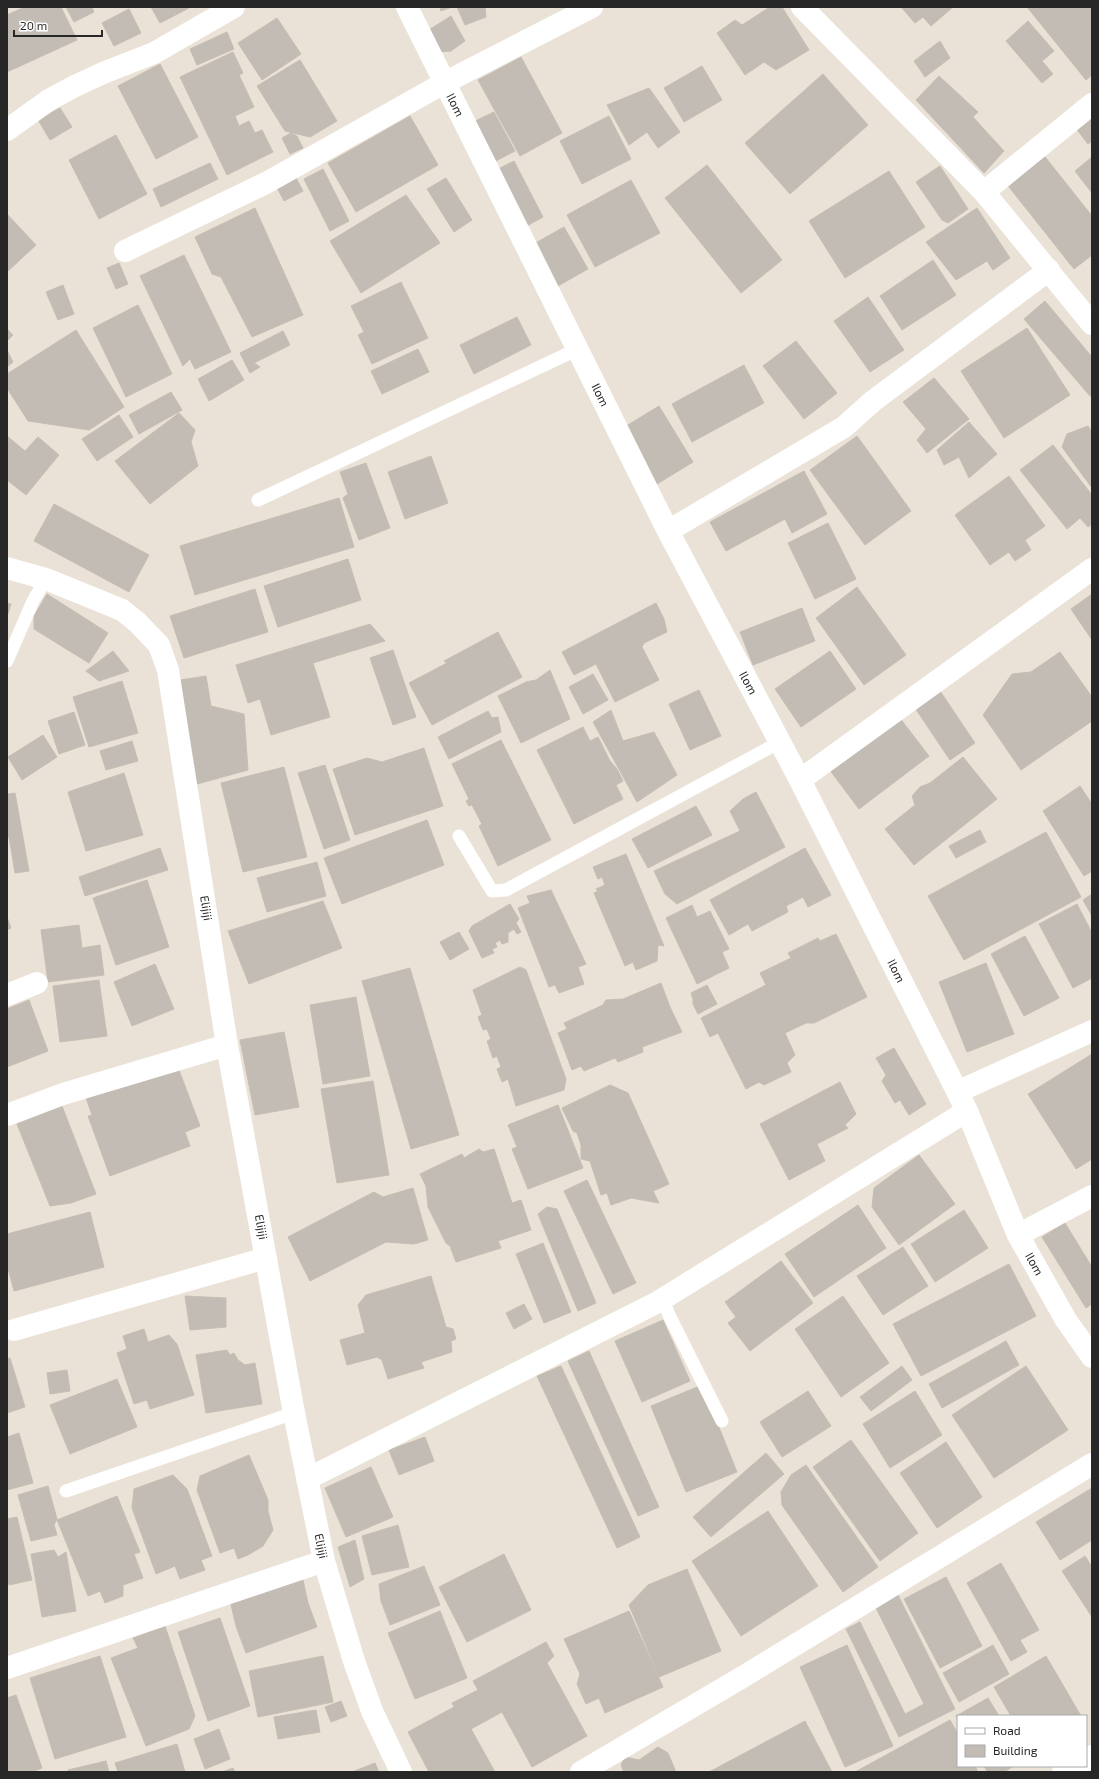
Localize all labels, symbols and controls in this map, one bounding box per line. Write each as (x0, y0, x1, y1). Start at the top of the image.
scale bar (14, 12, 102, 38)
text: 20 m (20, 18, 47, 32)
street label: Ilom (444, 91, 468, 118)
street label: Ilom (589, 381, 612, 408)
street label: Ilom (737, 669, 761, 696)
street label: Elijiji (197, 894, 216, 922)
street label: Ilom (885, 957, 909, 984)
street label: Elijiji (252, 1213, 271, 1241)
street label: Ilom (1023, 1250, 1047, 1277)
street label: Elijiji (312, 1532, 331, 1560)
legend (957, 1715, 1087, 1767)
text: Road (993, 1723, 1021, 1737)
text: Building (993, 1743, 1038, 1757)

